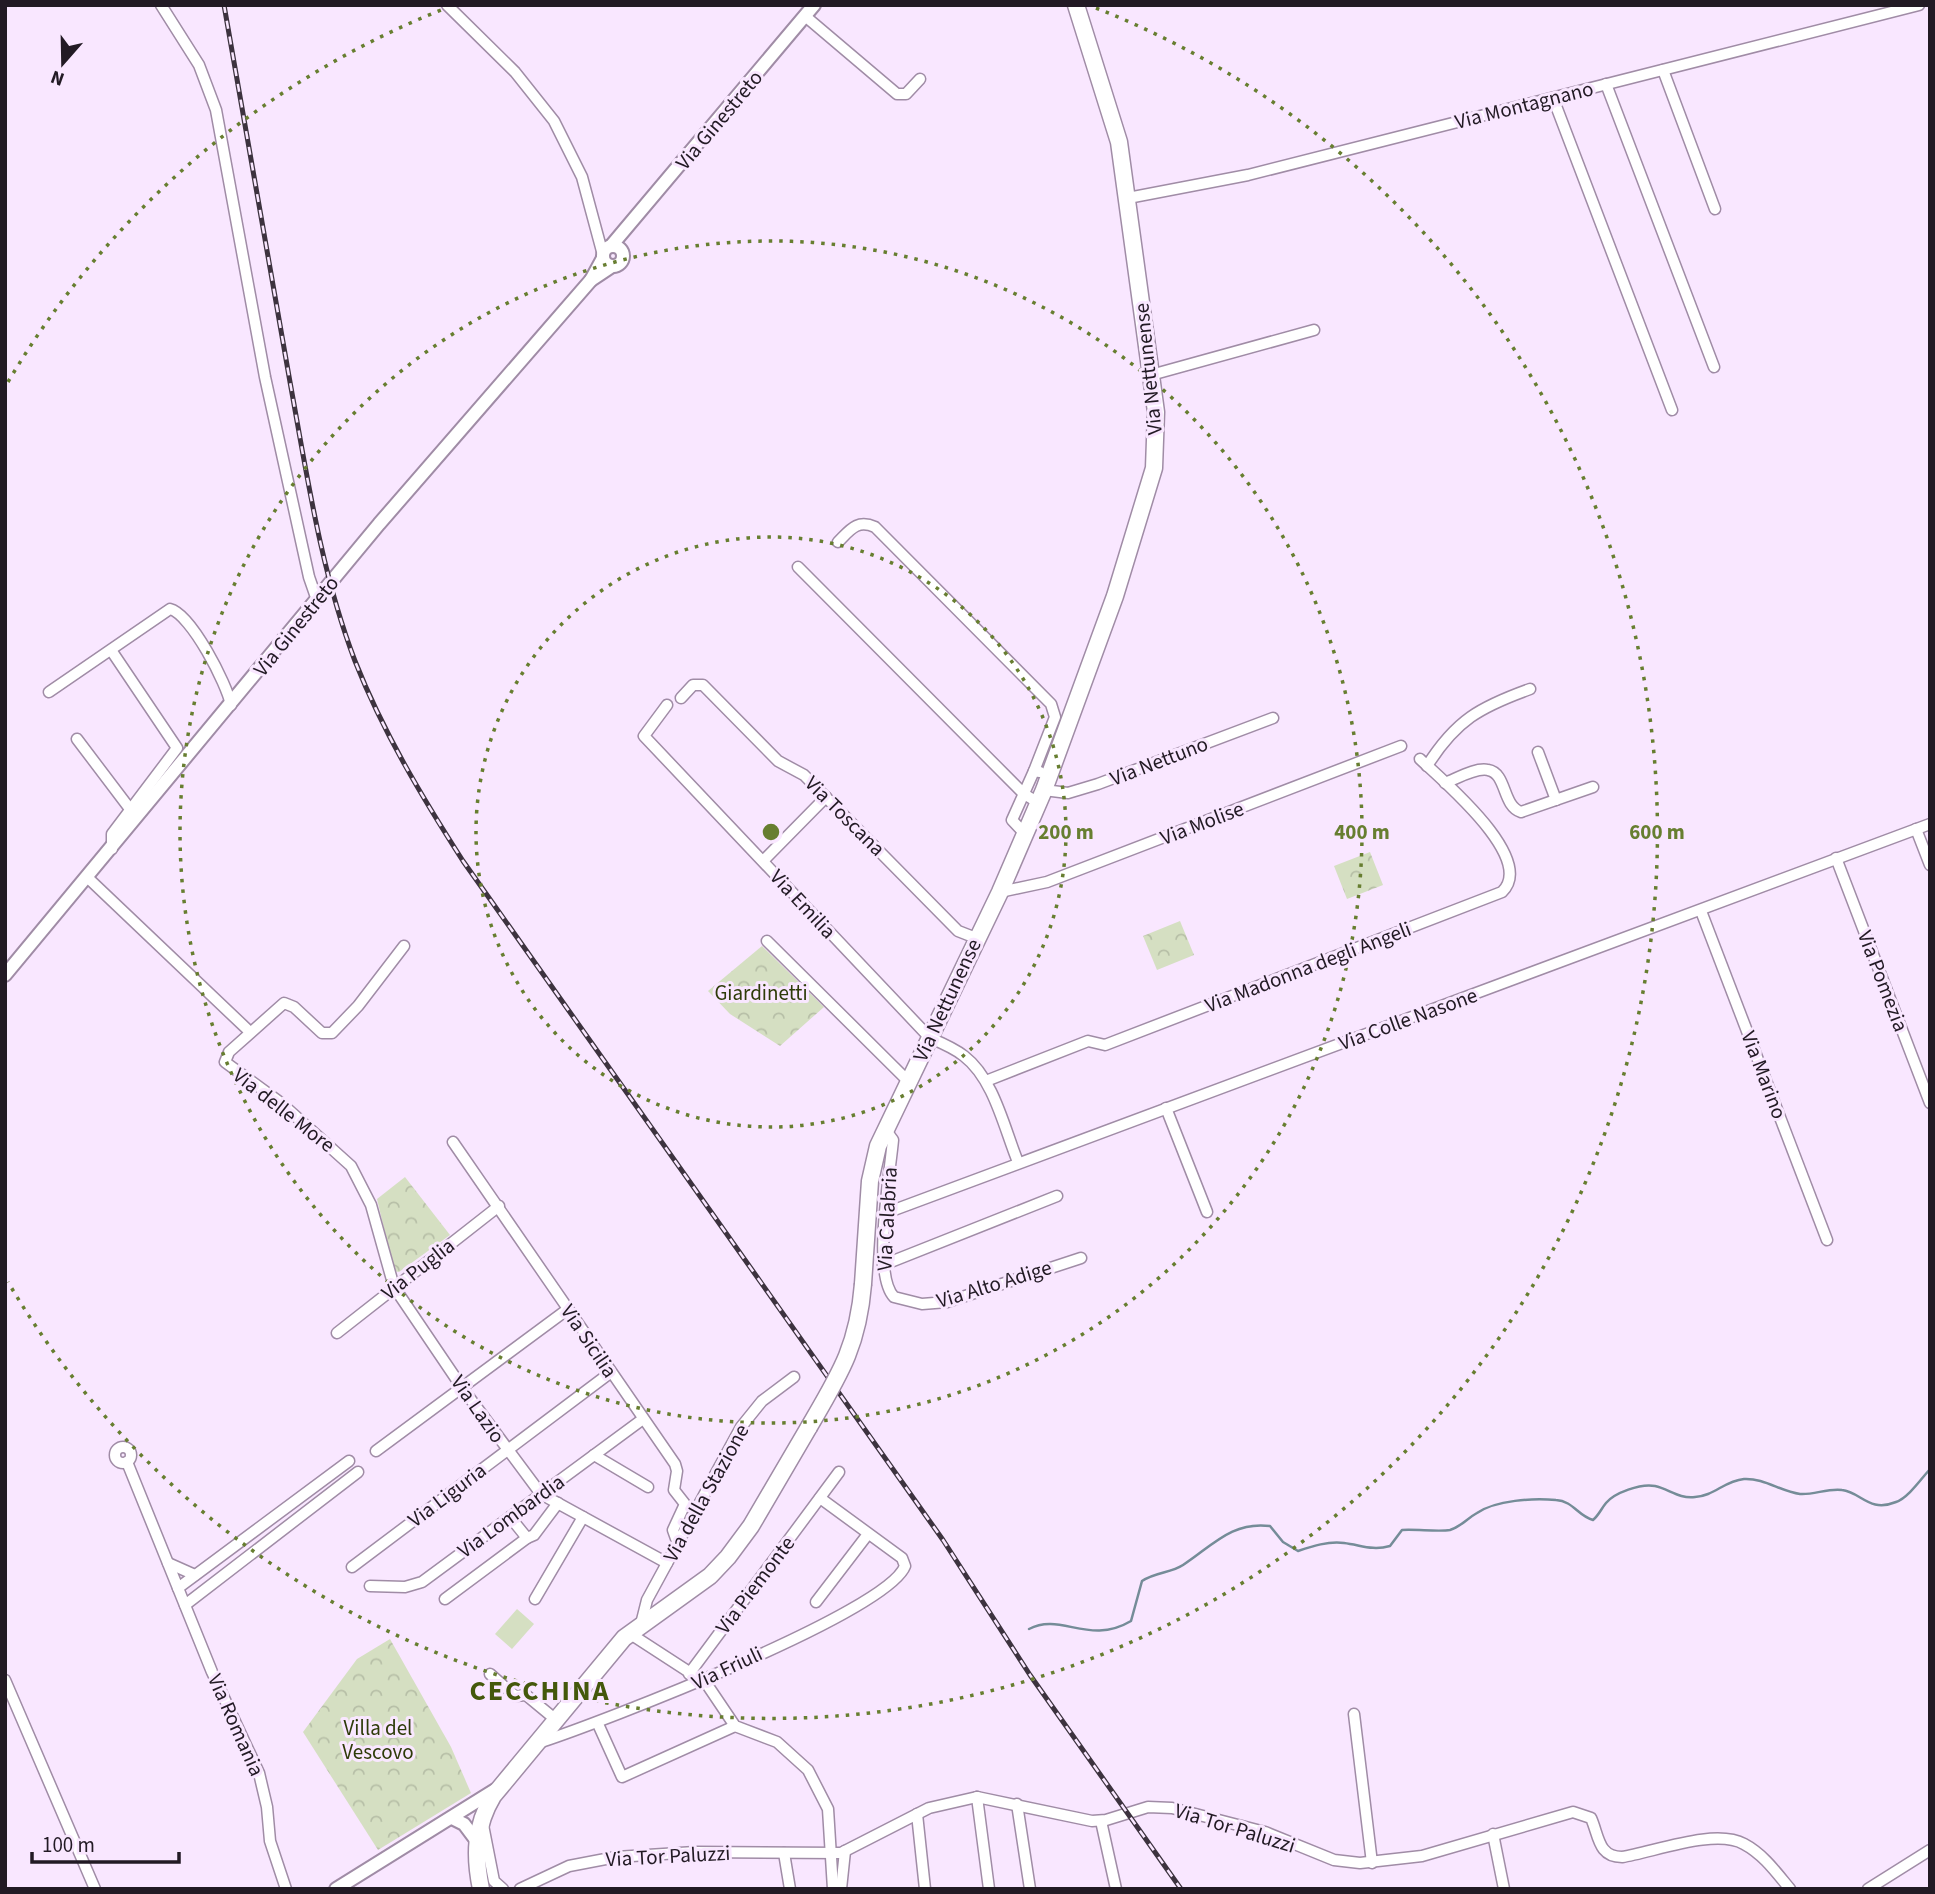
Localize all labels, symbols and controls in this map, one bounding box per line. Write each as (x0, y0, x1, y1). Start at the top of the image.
north arrow (28, 28, 98, 98)
text: N (47, 63, 68, 92)
street label: Via Ginestreto (668, 64, 770, 176)
street label: Via Montagnano (1452, 73, 1596, 137)
street label: Via Nettunense (1126, 302, 1170, 436)
street label: Via Ginestreto (246, 569, 346, 683)
street label: Via Nettuno (1106, 729, 1212, 793)
street label: Via Toscana (798, 769, 892, 863)
street label: Via Molise (1156, 793, 1248, 853)
text: 200 m (1038, 817, 1094, 847)
text: 400 m (1334, 817, 1390, 847)
text: 600 m (1629, 817, 1685, 847)
centre of rings (759, 820, 783, 844)
street label: Via Emilia (763, 862, 843, 946)
street label: Via Madonna degli Angeli (1201, 914, 1415, 1020)
street label: Via Pomezia (1850, 926, 1916, 1036)
street label: Via Nettunense (905, 934, 989, 1066)
park label: Giardinetti (714, 978, 808, 1008)
street label: Via Colle Nasone (1334, 980, 1482, 1058)
street label: Via Marino (1734, 1027, 1794, 1123)
street label: Via delle More (227, 1061, 341, 1159)
street label: Via Calabria (869, 1166, 905, 1272)
street label: Via Puglia (375, 1231, 461, 1307)
street label: Via Alto Adige (933, 1252, 1055, 1316)
street label: Via Sicilia (553, 1298, 625, 1384)
street label: Via Lazio (444, 1369, 512, 1449)
street label: Via della Stazione (656, 1419, 756, 1567)
street label: Via Liguria (402, 1456, 492, 1534)
street label: Via Lombardia (451, 1467, 571, 1565)
street label: Via Piemonte (708, 1530, 802, 1640)
street label: Via Friuli (687, 1639, 767, 1697)
street label: Via Romania (200, 1669, 272, 1781)
district label: CECCHINA (469, 1671, 611, 1711)
park label: Villa del Vescovo (342, 1713, 414, 1767)
street label: Via Tor Paluzzi (1171, 1795, 1299, 1861)
scale bar (32, 1820, 178, 1864)
text: 100 m (42, 1830, 95, 1860)
street label: Via Tor Paluzzi (605, 1838, 731, 1874)

